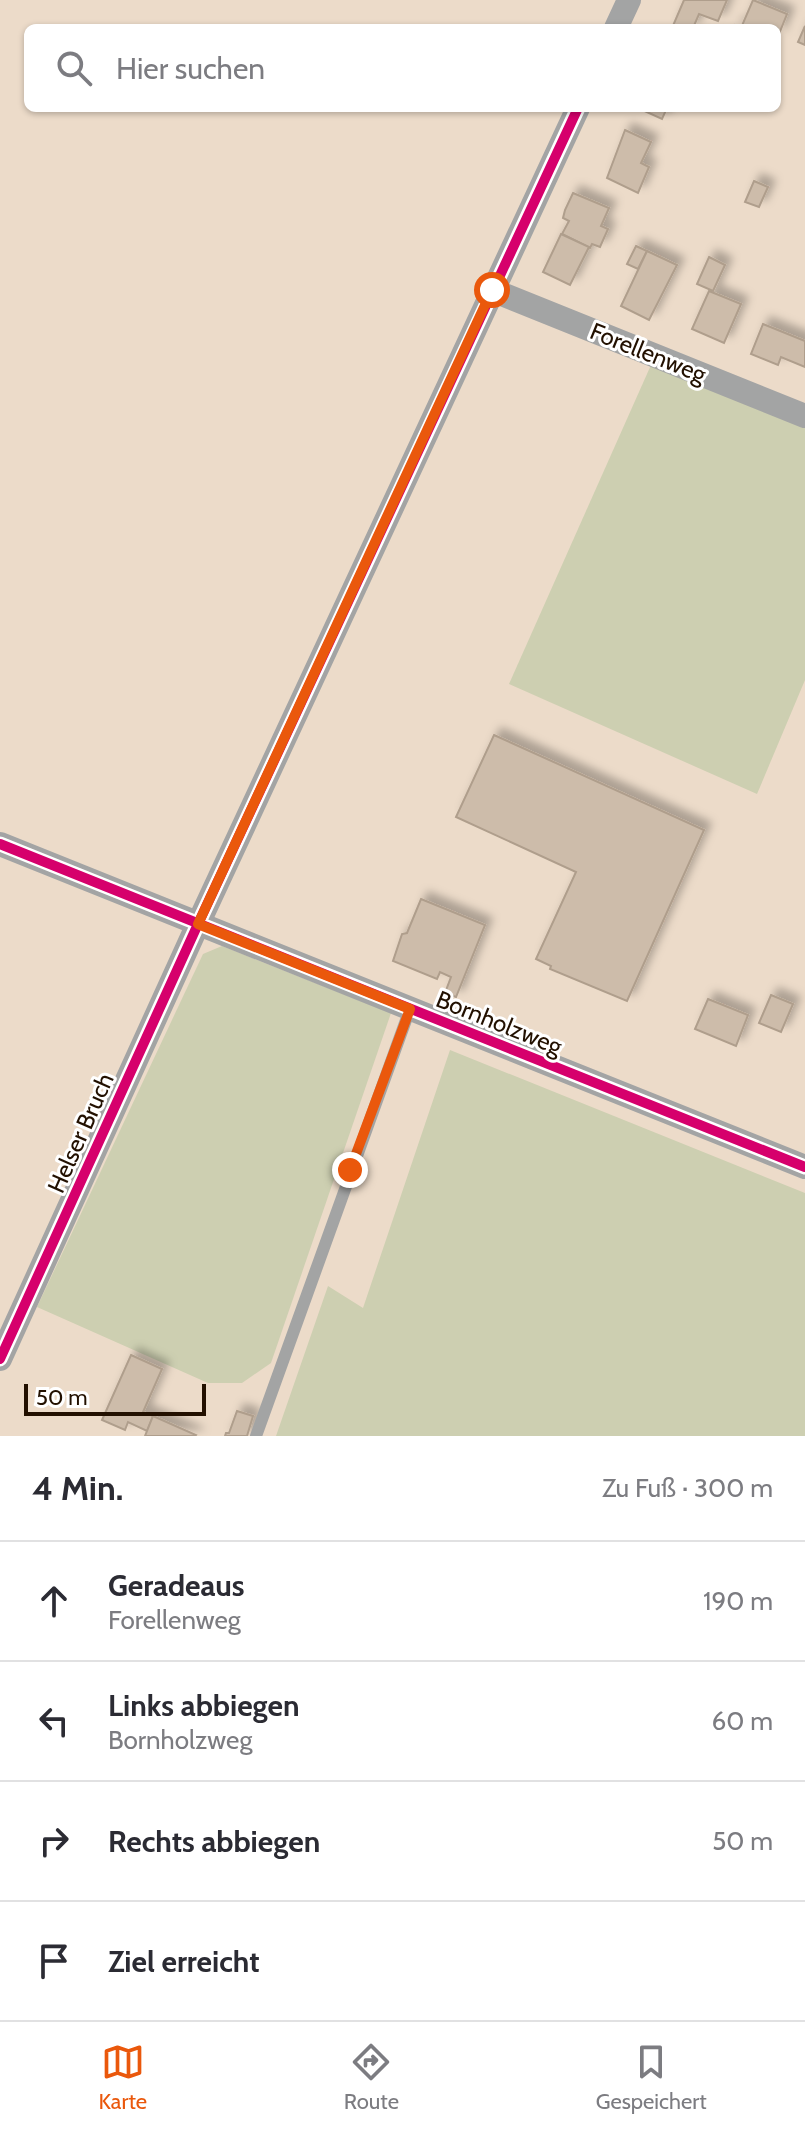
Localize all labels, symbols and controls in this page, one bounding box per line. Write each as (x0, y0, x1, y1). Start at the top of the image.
search box (24, 24, 781, 112)
icon: search (52, 46, 96, 90)
text: Hier suchen (116, 50, 265, 87)
route start (474, 272, 510, 308)
street label: Forellenweg (586, 316, 711, 389)
street label: Bornholzweg (432, 984, 567, 1061)
street label: Helser Bruch (41, 1068, 120, 1197)
route end (332, 1152, 368, 1188)
scale bar (24, 1380, 206, 1416)
text: 50 m (36, 1384, 88, 1411)
text: 4 Min. (32, 1467, 123, 1509)
text: Zu Fuß · 300 m (602, 1472, 773, 1504)
text: Geradeaus (108, 1567, 245, 1604)
icon: ahead (32, 1579, 76, 1623)
text: 190 m (703, 1585, 773, 1617)
text: Forellenweg (108, 1604, 241, 1636)
text: Links abbiegen (108, 1687, 300, 1724)
icon: left (32, 1699, 76, 1743)
text: 60 m (711, 1705, 773, 1737)
text: Bornholzweg (108, 1724, 252, 1756)
icon: right (32, 1819, 76, 1863)
text: Rechts abbiegen (108, 1823, 320, 1860)
text: 50 m (712, 1825, 773, 1857)
icon: arrive (32, 1939, 76, 1983)
text: Ziel erreicht (108, 1943, 259, 1980)
tab: Karte (98, 2040, 147, 2115)
tab: Route (344, 2040, 399, 2115)
tab: Gespeichert (596, 2040, 707, 2115)

